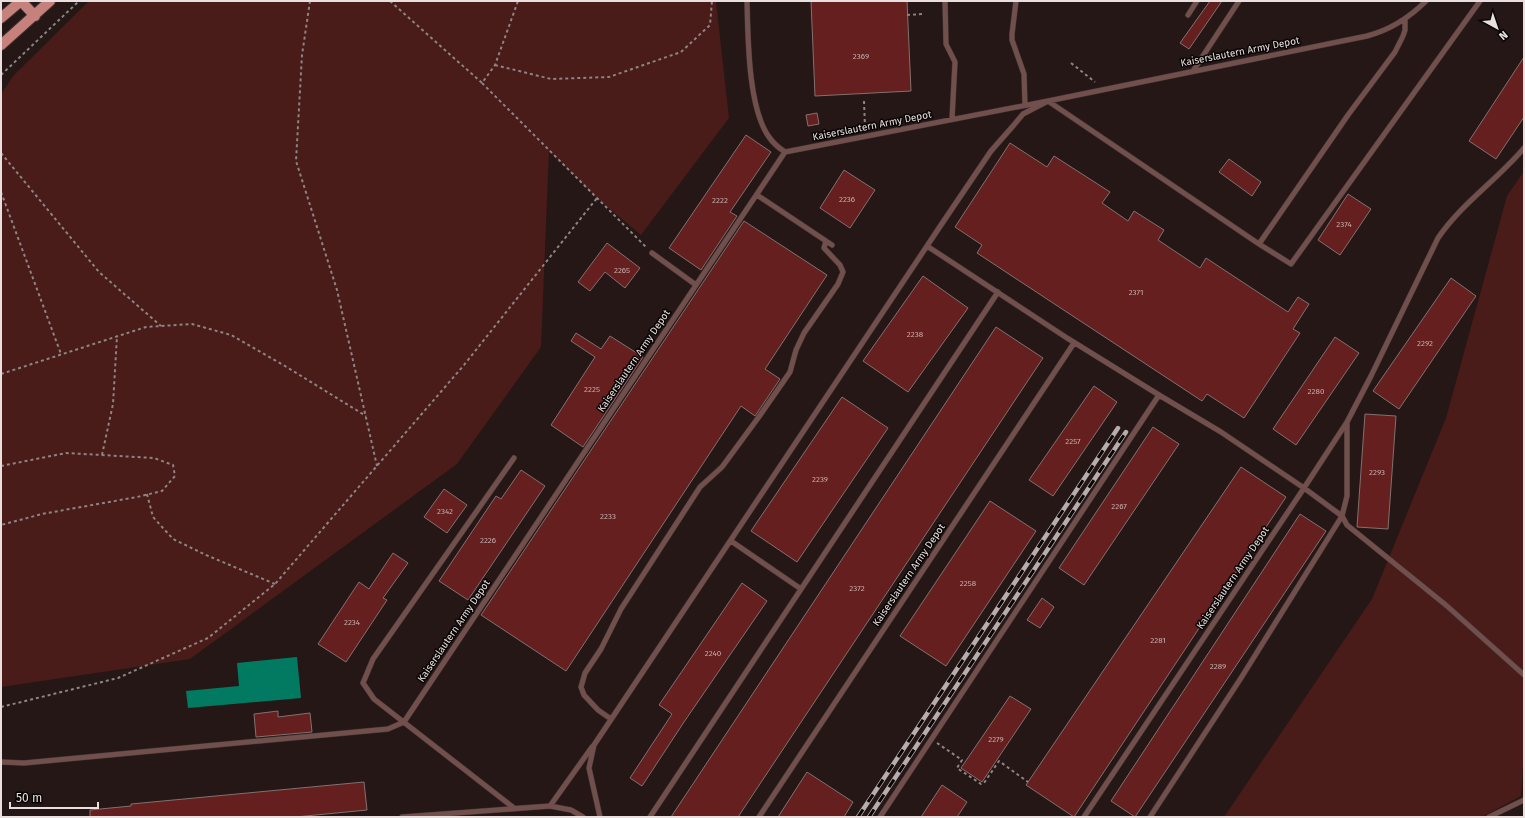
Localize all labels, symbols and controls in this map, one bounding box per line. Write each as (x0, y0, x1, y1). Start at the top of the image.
north arrow (1477, 8, 1517, 48)
text: N (1496, 28, 1510, 43)
street label: Kaiserslautern Army Depot (1179, 34, 1301, 69)
house number: 2369 (853, 52, 869, 61)
street label: Kaiserslautern Army Depot (811, 108, 933, 143)
house number: 2236 (839, 195, 855, 204)
house number: 2222 (712, 196, 728, 205)
house number: 2374 (1336, 220, 1352, 229)
house number: 2265 (614, 266, 630, 275)
house number: 2371 (1129, 288, 1143, 297)
street label: Kaiserslautern Army Depot (595, 307, 673, 414)
house number: 2238 (907, 330, 924, 339)
house number: 2292 (1417, 339, 1433, 348)
house number: 2225 (584, 385, 600, 394)
house number: 2280 (1308, 387, 1325, 396)
house number: 2257 (1065, 437, 1081, 446)
house number: 2293 (1369, 468, 1385, 477)
house number: 2239 (812, 475, 828, 484)
house number: 2267 (1111, 502, 1127, 511)
house number: 2342 (437, 507, 453, 516)
house number: 2233 (600, 512, 616, 521)
street label: Kaiserslautern Army Depot (870, 521, 948, 628)
street label: Kaiserslautern Army Depot (1194, 524, 1272, 631)
house number: 2226 (480, 536, 496, 545)
street label: Kaiserslautern Army Depot (415, 577, 493, 684)
house number: 2258 (960, 579, 977, 588)
house number: 2372 (849, 584, 865, 593)
house number: 2234 (344, 618, 361, 627)
house number: 2281 (1150, 636, 1166, 645)
house number: 2240 (705, 649, 722, 658)
house number: 2289 (1210, 662, 1226, 671)
house number: 2279 (988, 735, 1004, 744)
scale bar (10, 784, 98, 810)
text: 50 m (16, 791, 42, 805)

